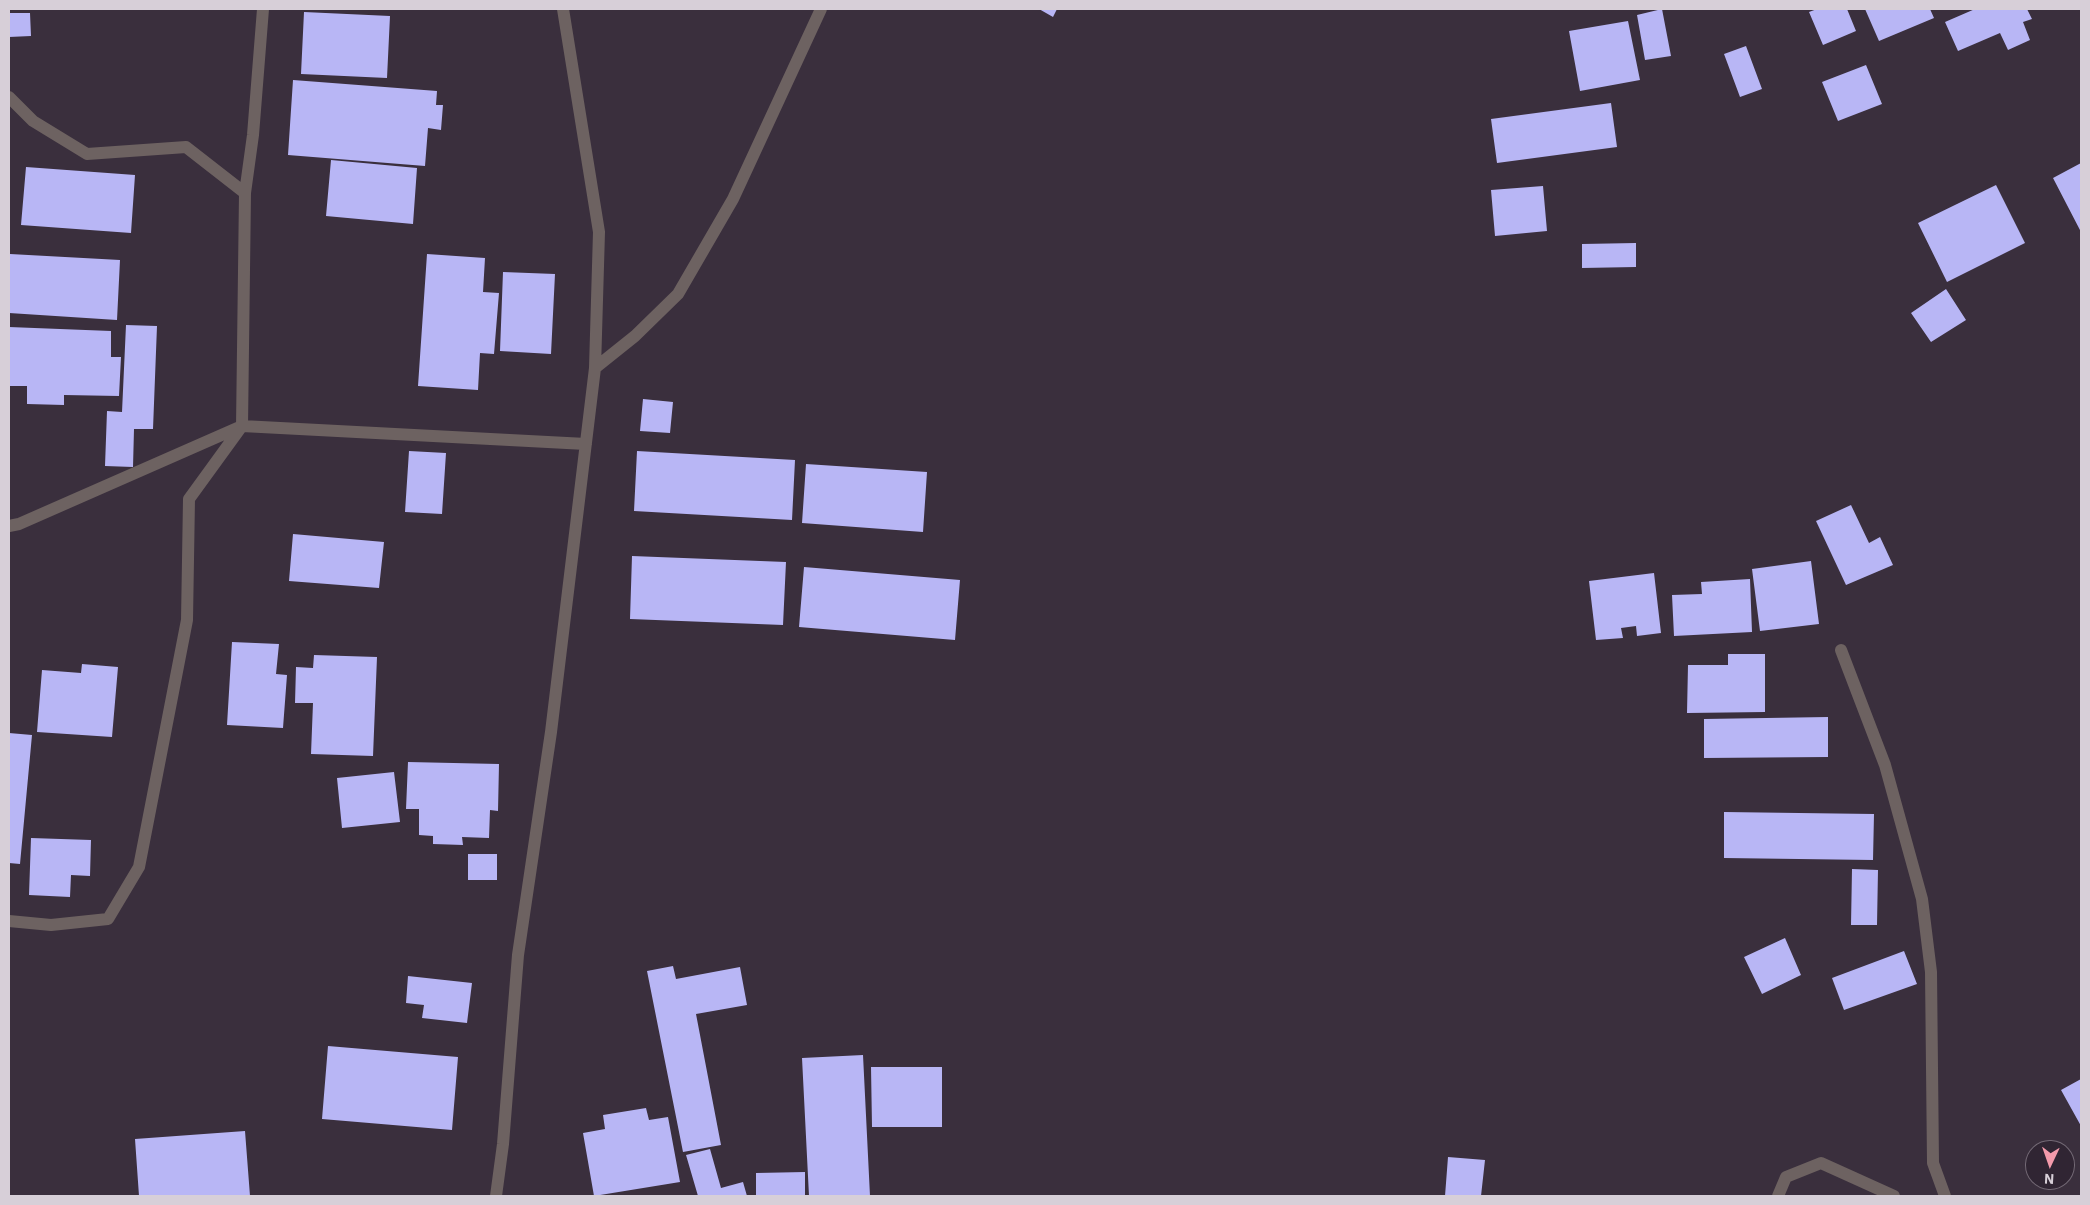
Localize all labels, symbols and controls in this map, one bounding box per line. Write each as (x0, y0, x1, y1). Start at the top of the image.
north arrow (2025, 1140, 2075, 1190)
text: N (2044, 1170, 2055, 1188)

